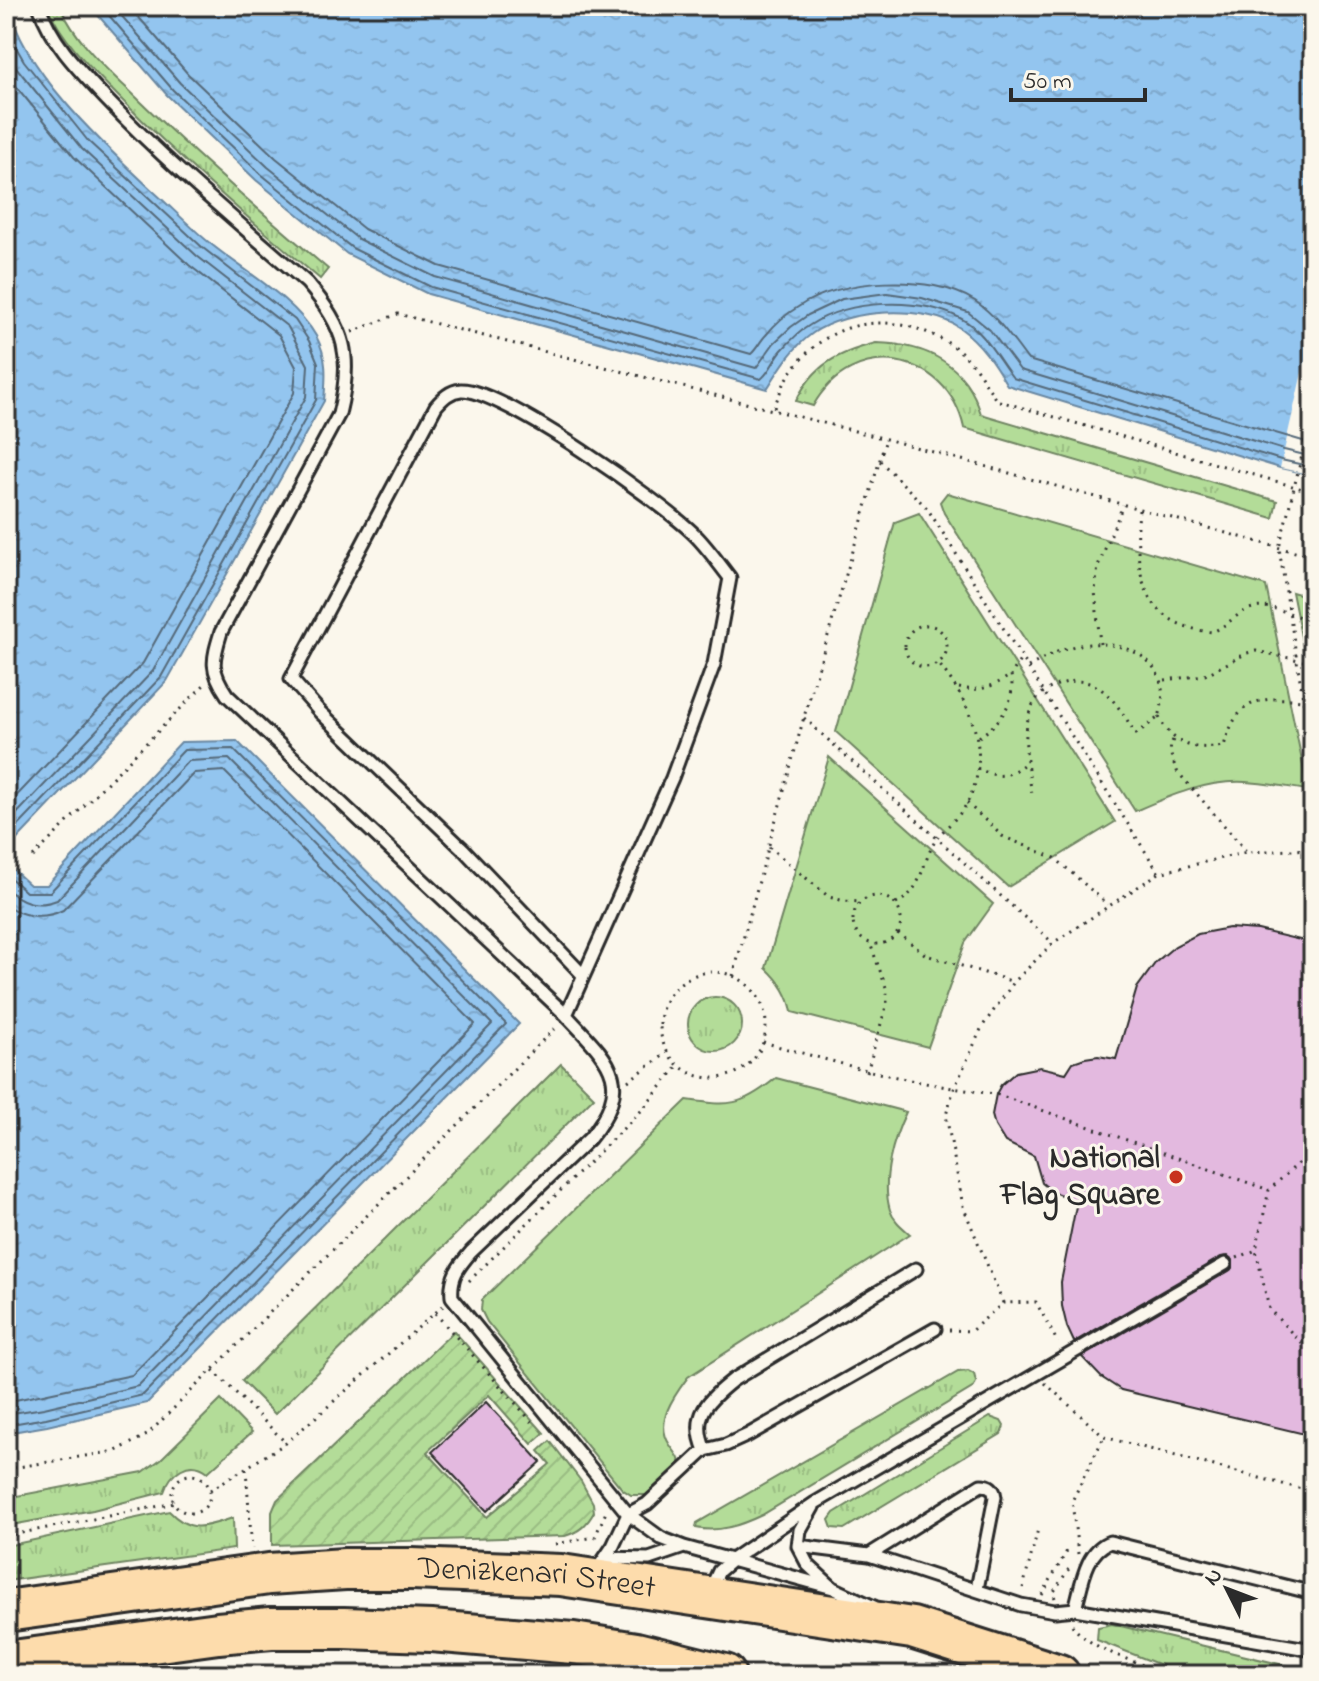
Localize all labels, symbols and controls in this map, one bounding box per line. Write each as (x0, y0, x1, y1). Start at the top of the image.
scale bar (1011, 52, 1145, 102)
text: 50 m (1023, 65, 1072, 100)
place label: National Flag Square (999, 1136, 1162, 1221)
marker: National Flag Square (1167, 1168, 1185, 1186)
street label: Denizkenari Street (416, 1546, 659, 1613)
north arrow (1187, 1549, 1267, 1629)
text: N (1198, 1561, 1231, 1594)

